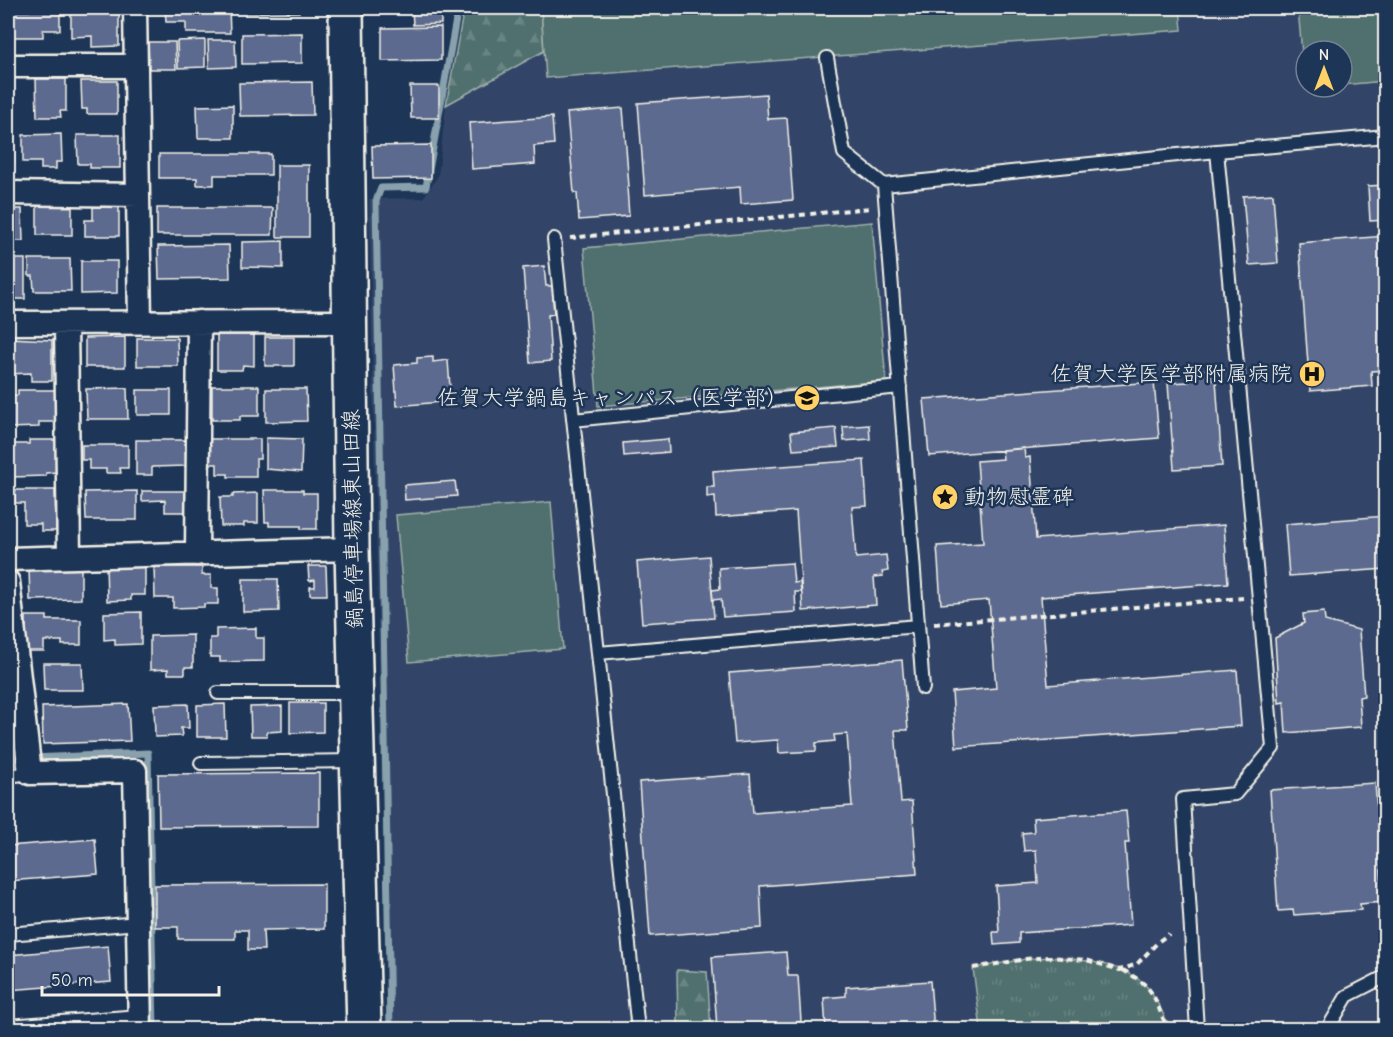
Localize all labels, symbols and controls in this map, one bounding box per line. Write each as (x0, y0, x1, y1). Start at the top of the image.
north arrow (1294, 39, 1354, 99)
text: N (1319, 46, 1329, 64)
hospital icon: 佐賀大学医学部附属病院 (1297, 359, 1327, 389)
place label: 佐賀大学医学部附属病院 (1050, 361, 1292, 387)
school or university icon: 佐賀大学鍋島キャンパス（医学部） (792, 383, 822, 413)
place label: 佐賀大学鍋島キャンパス（医学部） (437, 385, 788, 411)
street label: 鍋島停車場線東山田線 (338, 409, 368, 629)
place icon: 動物慰霊碑 (930, 482, 960, 512)
place label: 動物慰霊碑 (964, 484, 1074, 510)
scale bar (42, 959, 219, 997)
text: 50 m (51, 970, 93, 991)

